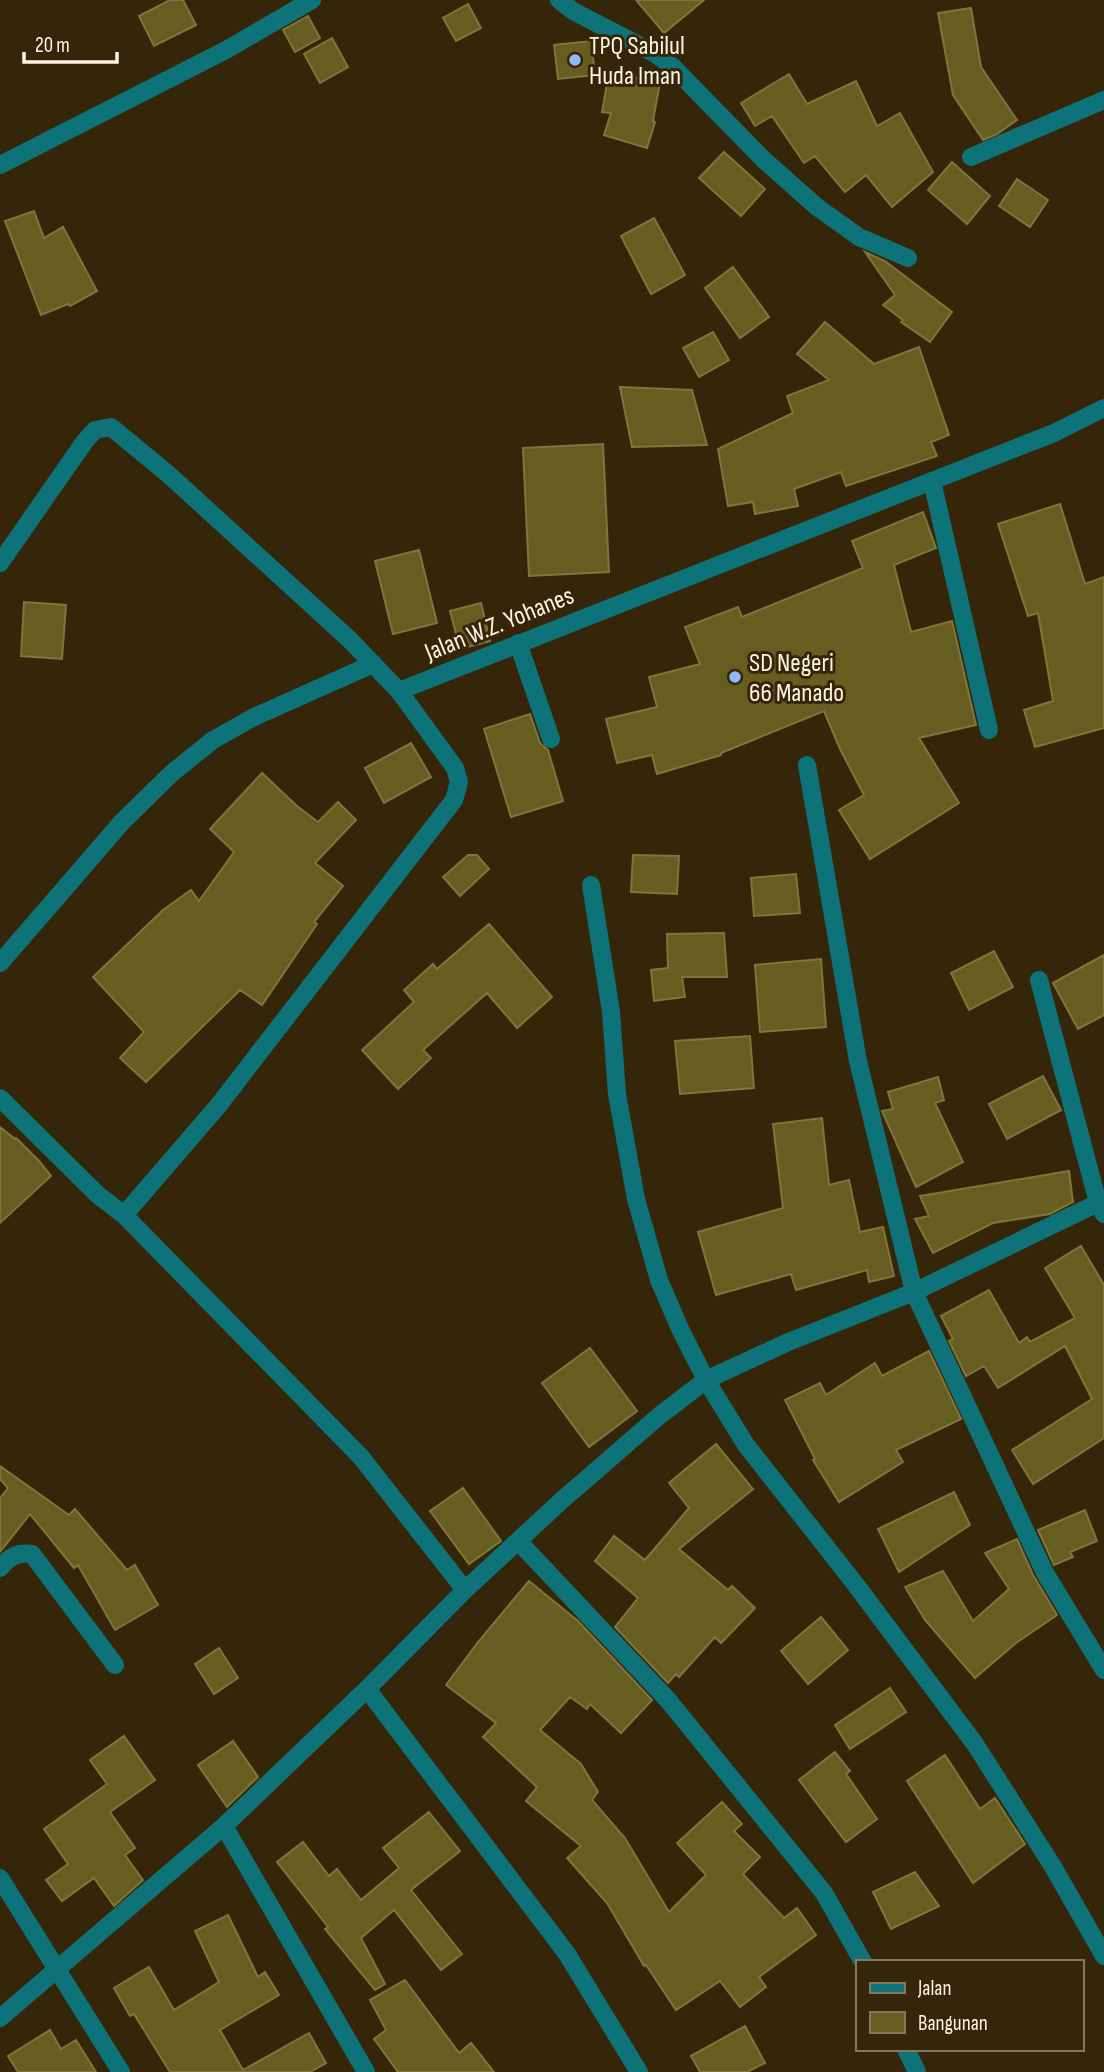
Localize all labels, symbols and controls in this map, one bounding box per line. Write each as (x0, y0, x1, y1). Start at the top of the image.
scale bar (24, 21, 117, 65)
place label: TPQ Sabilul Huda Iman (589, 31, 685, 92)
text: 20 m (35, 33, 70, 58)
marker: TPQ Sabilul Huda Iman (567, 52, 583, 68)
street label: Jalan W.Z. Yohanes (420, 580, 579, 669)
place label: SD Negeri 66 Manado (749, 648, 844, 709)
marker: SD Negeri 66 Manado (727, 669, 743, 685)
legend (856, 1960, 1083, 2051)
text: Jalan (917, 1976, 951, 2001)
text: Bangunan (918, 2011, 988, 2036)

